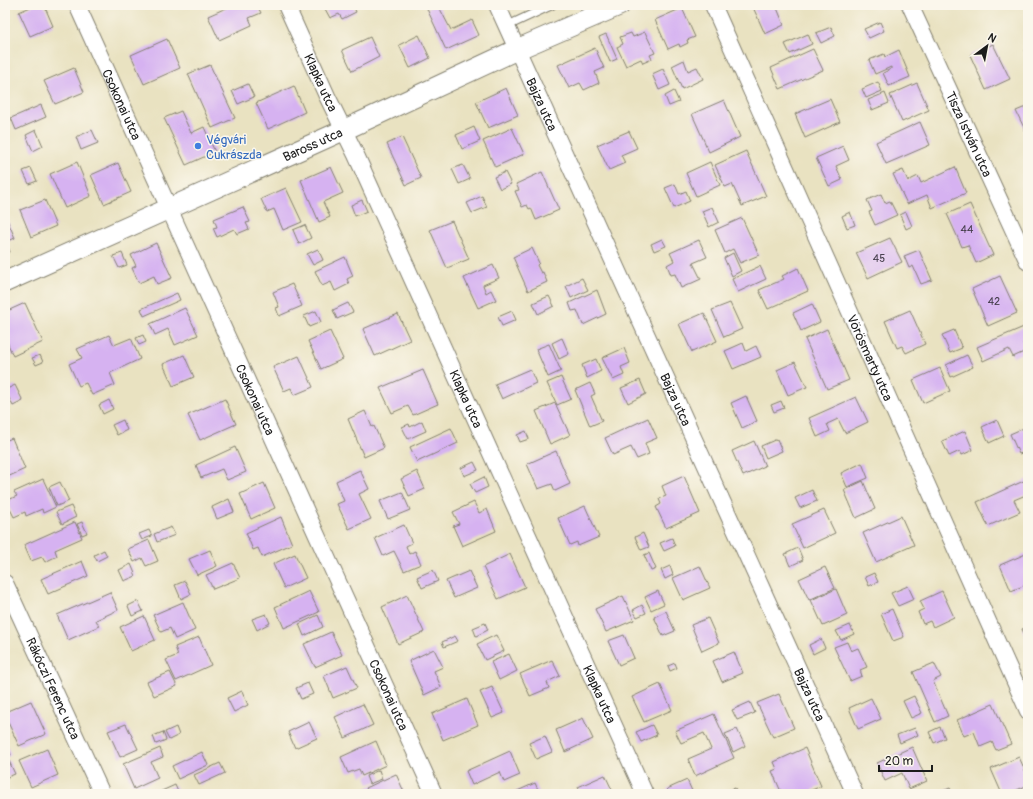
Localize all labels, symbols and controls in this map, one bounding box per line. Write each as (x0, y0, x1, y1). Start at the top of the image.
north arrow (967, 26, 1007, 66)
text: N (985, 30, 999, 46)
street label: Klapka utca (300, 51, 340, 114)
street label: Csokonai utca (98, 67, 144, 143)
street label: Bajza utca (522, 76, 560, 134)
street label: Tisza István utca (942, 89, 995, 180)
street label: Baross utca (281, 125, 345, 165)
place label: Végvári Cukrászda (206, 132, 262, 163)
marker: Végvári Cukrászda (193, 141, 203, 151)
house number: 44 (961, 223, 974, 236)
house number: 45 (873, 252, 885, 265)
house number: 42 (988, 295, 1000, 308)
street label: Vörösmarty utca (843, 312, 896, 404)
street label: Csokonai utca (232, 362, 278, 438)
street label: Klapka utca (445, 368, 485, 431)
street label: Bajza utca (656, 371, 694, 429)
street label: Rákóczi Ferenc utca (22, 635, 83, 742)
street label: Csokonai utca (365, 657, 411, 733)
street label: Klapka utca (579, 663, 619, 726)
street label: Bajza utca (790, 666, 828, 724)
scale bar (879, 747, 932, 773)
text: 20 m (885, 754, 914, 769)

